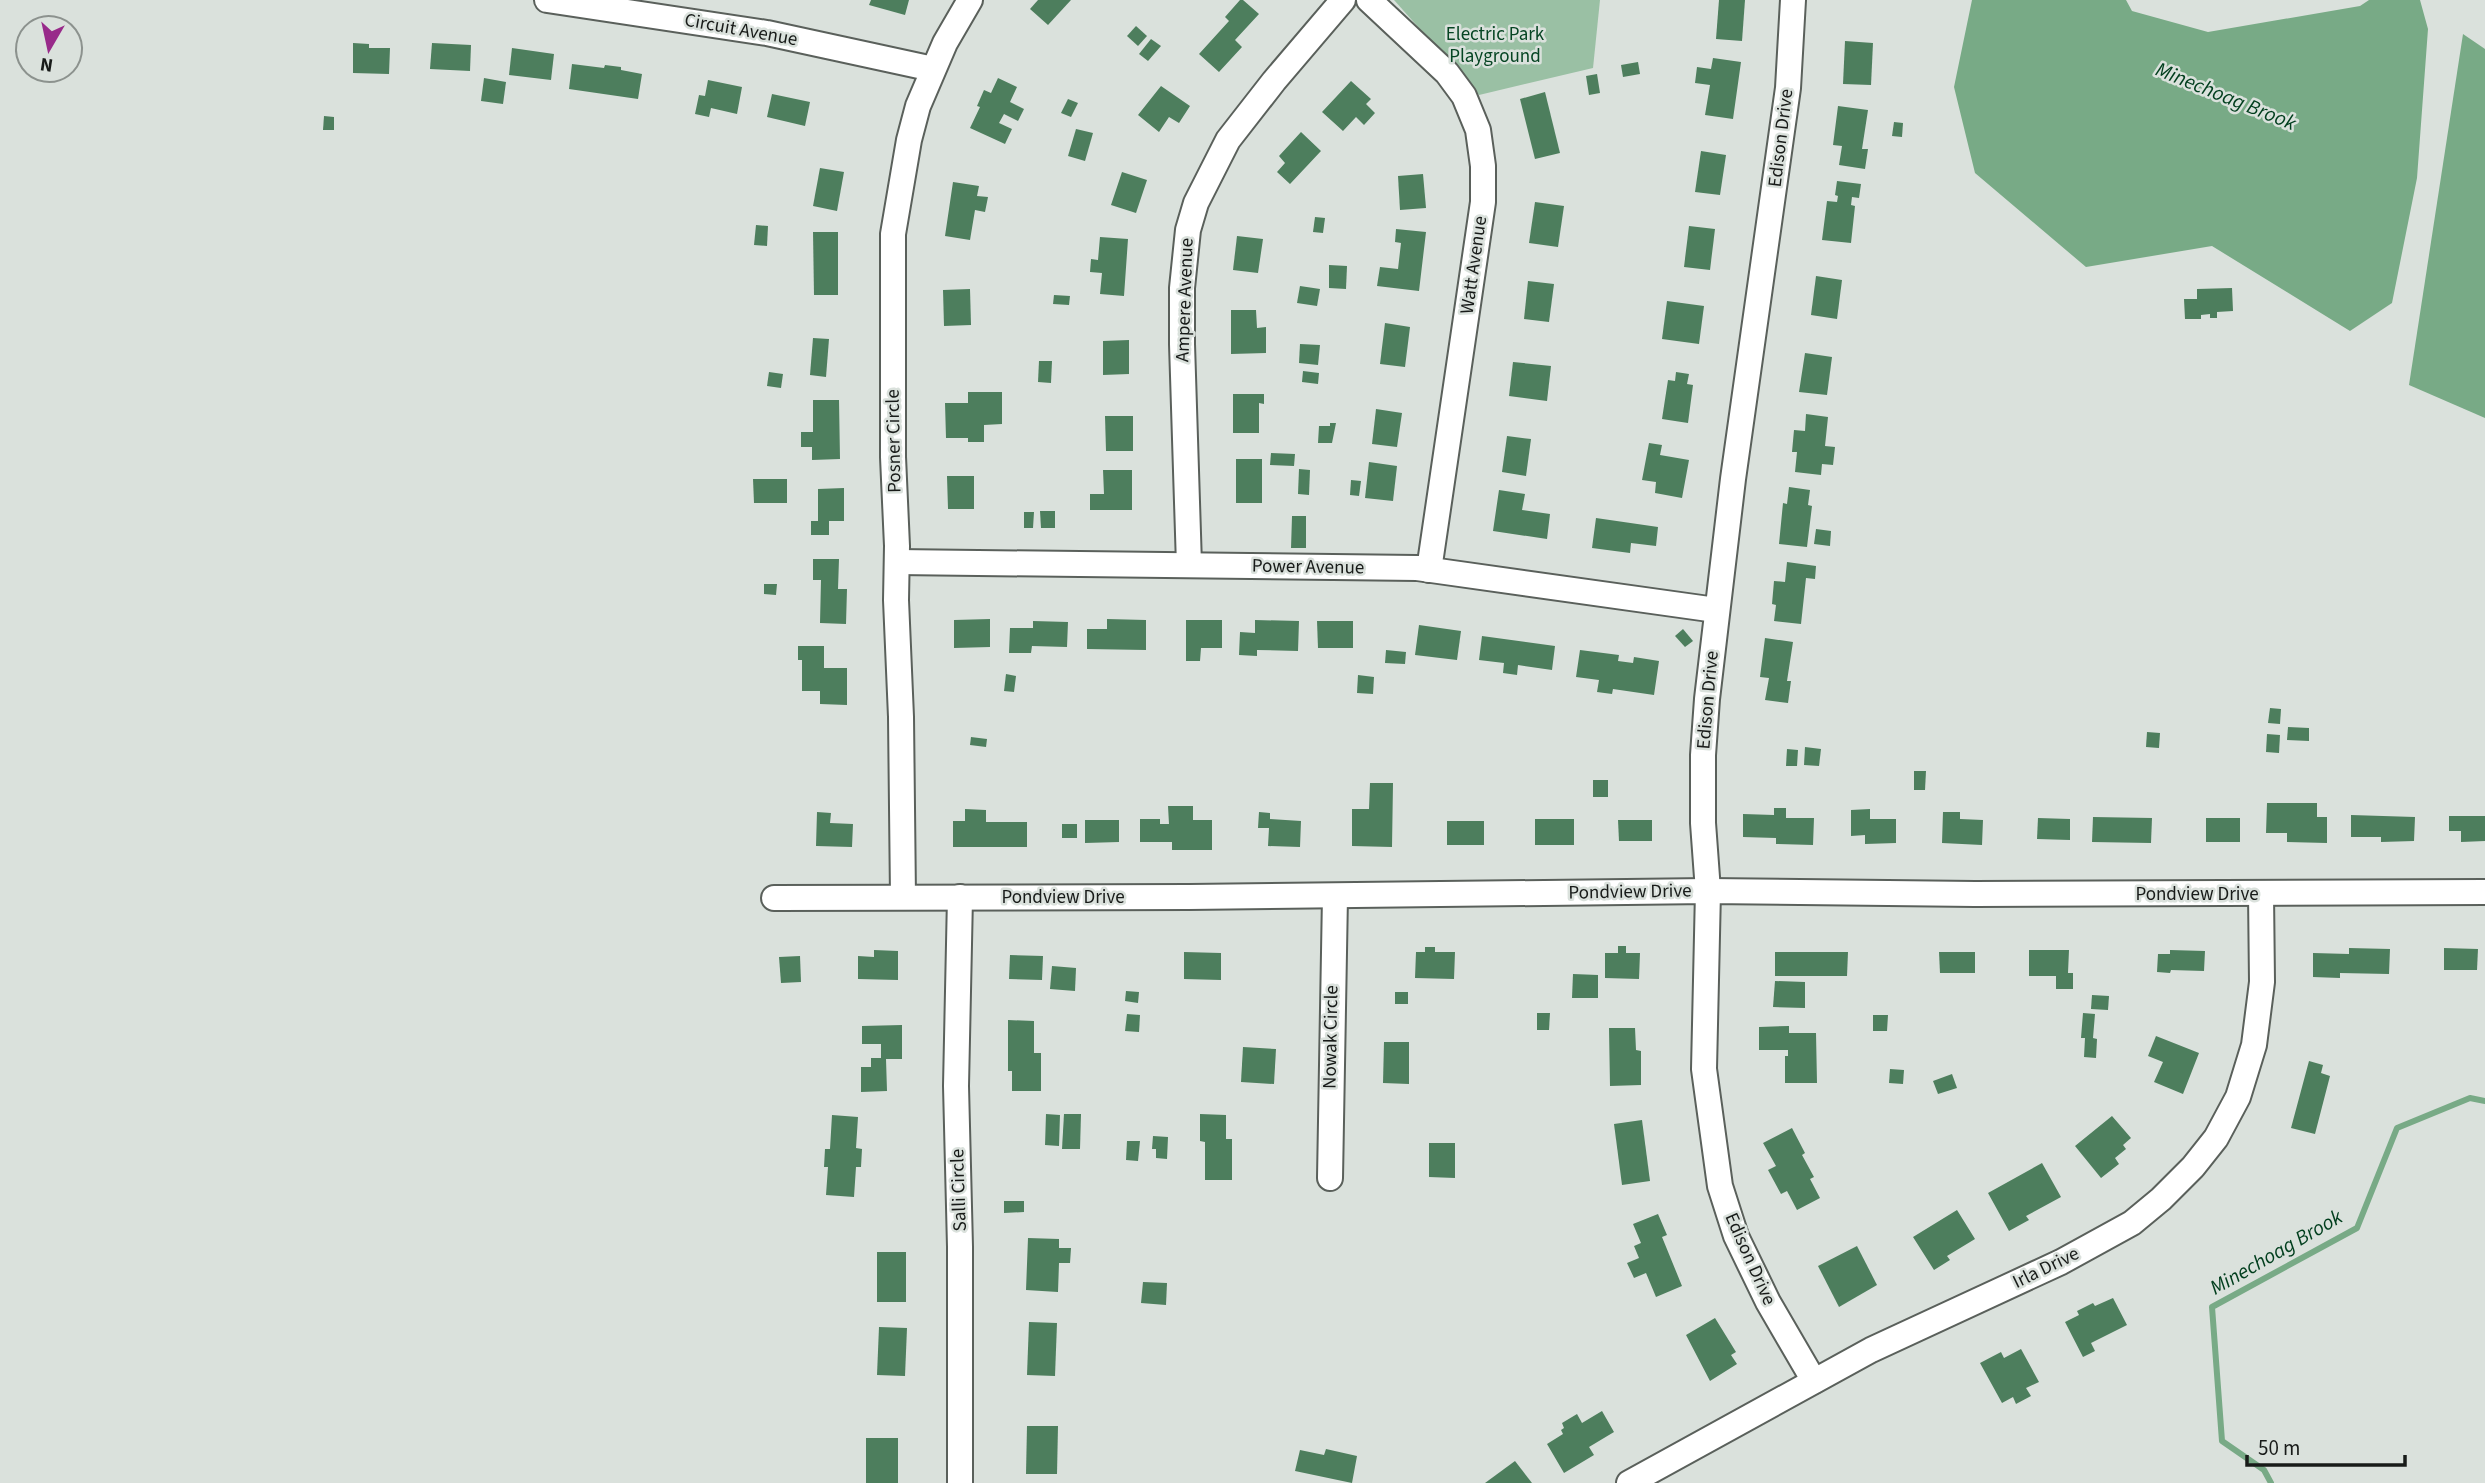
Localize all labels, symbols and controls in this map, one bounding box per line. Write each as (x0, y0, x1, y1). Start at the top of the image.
street label: Circuit Avenue (682, 7, 800, 53)
north arrow (14, 14, 84, 84)
park label: Electric Park Playground (1446, 21, 1545, 70)
text: N (38, 50, 55, 79)
water label: Minechoag Brook (2151, 54, 2302, 138)
street label: Edison Drive (1762, 87, 1800, 189)
street label: Watt Avenue (1454, 214, 1494, 316)
street label: Ampere Avenue (1169, 237, 1201, 363)
street label: Posner Circle (880, 389, 908, 493)
street label: Power Avenue (1252, 553, 1364, 581)
street label: Edison Drive (1690, 650, 1726, 750)
street label: Pondview Drive (1568, 877, 1692, 907)
street label: Pondview Drive (2135, 881, 2259, 908)
street label: Pondview Drive (1001, 884, 1125, 911)
street label: Nowak Circle (1317, 985, 1345, 1089)
street label: Salli Circle (944, 1148, 974, 1232)
water label: Minechoag Brook (2204, 1201, 2349, 1302)
street label: Edison Drive (1718, 1208, 1782, 1310)
street label: Irla Drive (2008, 1240, 2084, 1296)
scale bar (2247, 1424, 2404, 1468)
text: 50 m (2258, 1433, 2300, 1463)

